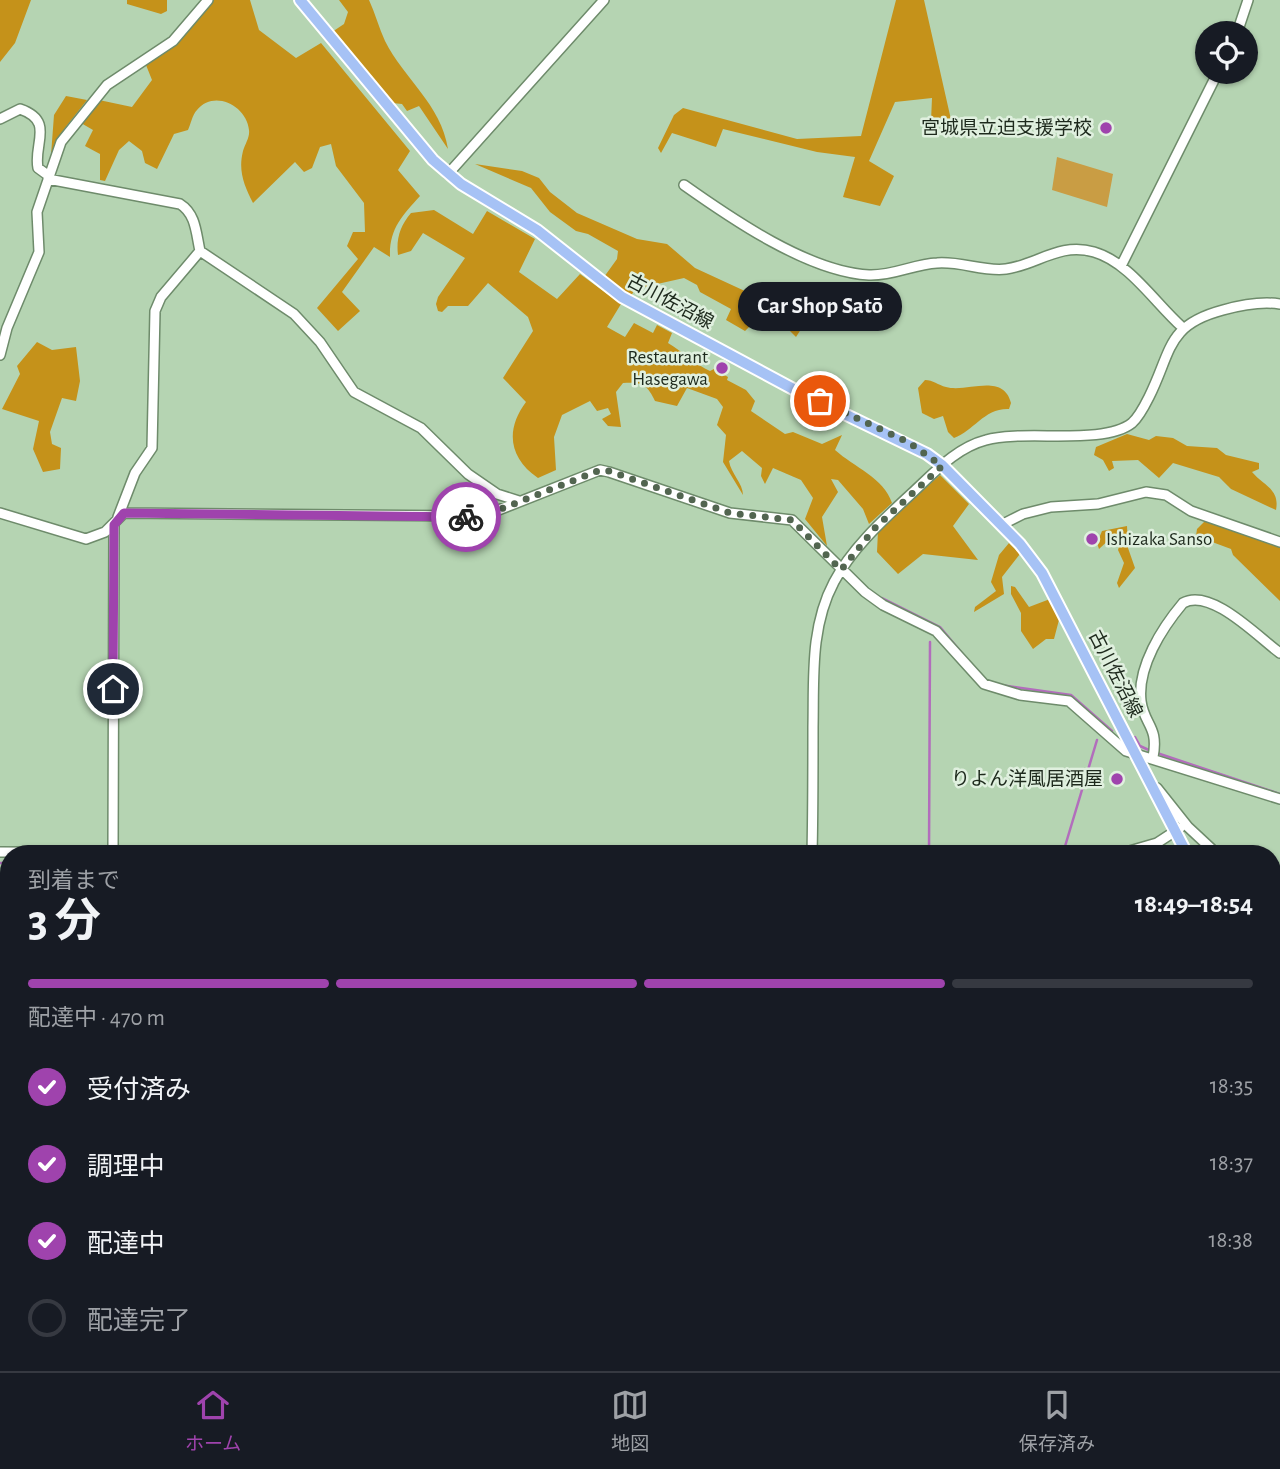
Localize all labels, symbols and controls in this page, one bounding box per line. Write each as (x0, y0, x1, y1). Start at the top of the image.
map controls (1195, 21, 1258, 84)
button: locate (1195, 21, 1258, 84)
place label: 宮城県立迫支援学校 (921, 117, 1092, 138)
marker: 宮城県立迫支援学校 (1098, 120, 1114, 136)
street label: 古川佐沼線 (624, 270, 717, 333)
callout: Car Shop Satō (738, 282, 902, 331)
text: Car Shop Satō (757, 295, 883, 318)
place label: Restaurant Hasegawa (628, 348, 708, 389)
marker: Restaurant Hasegawa (714, 360, 730, 376)
pin (790, 371, 850, 431)
icon: bag (801, 382, 839, 420)
courier (431, 482, 501, 552)
icon: bike (447, 498, 485, 536)
place label: Ishizaka Sanso (1106, 530, 1212, 549)
marker: Ishizaka Sanso (1084, 531, 1100, 547)
street label: 古川佐沼線 (1085, 627, 1146, 721)
pin (83, 659, 143, 719)
icon: home (94, 670, 132, 708)
place label: りよん洋風居酒屋 (951, 769, 1103, 789)
marker: りよん洋風居酒屋 (1109, 771, 1125, 787)
text: 到着まで (28, 870, 120, 893)
text: 18:49–18:54 (1135, 891, 1253, 917)
text: 3 分 (28, 899, 101, 945)
text: 配達中 · 470 m (28, 1007, 165, 1030)
icon: check (28, 1068, 66, 1106)
text: 18:35 (1210, 1075, 1253, 1098)
text: 受付済み (87, 1077, 191, 1103)
icon: check (28, 1145, 66, 1183)
text: 18:37 (1210, 1152, 1253, 1175)
text: 調理中 (87, 1154, 165, 1180)
icon: check (28, 1222, 66, 1260)
text: 18:38 (1209, 1229, 1253, 1252)
text: 配達中 (87, 1231, 165, 1257)
text: 配達完了 (87, 1308, 191, 1334)
tab: ホーム (185, 1386, 241, 1456)
tab: 地図 (611, 1386, 649, 1456)
tab: 保存済み (1019, 1386, 1095, 1456)

